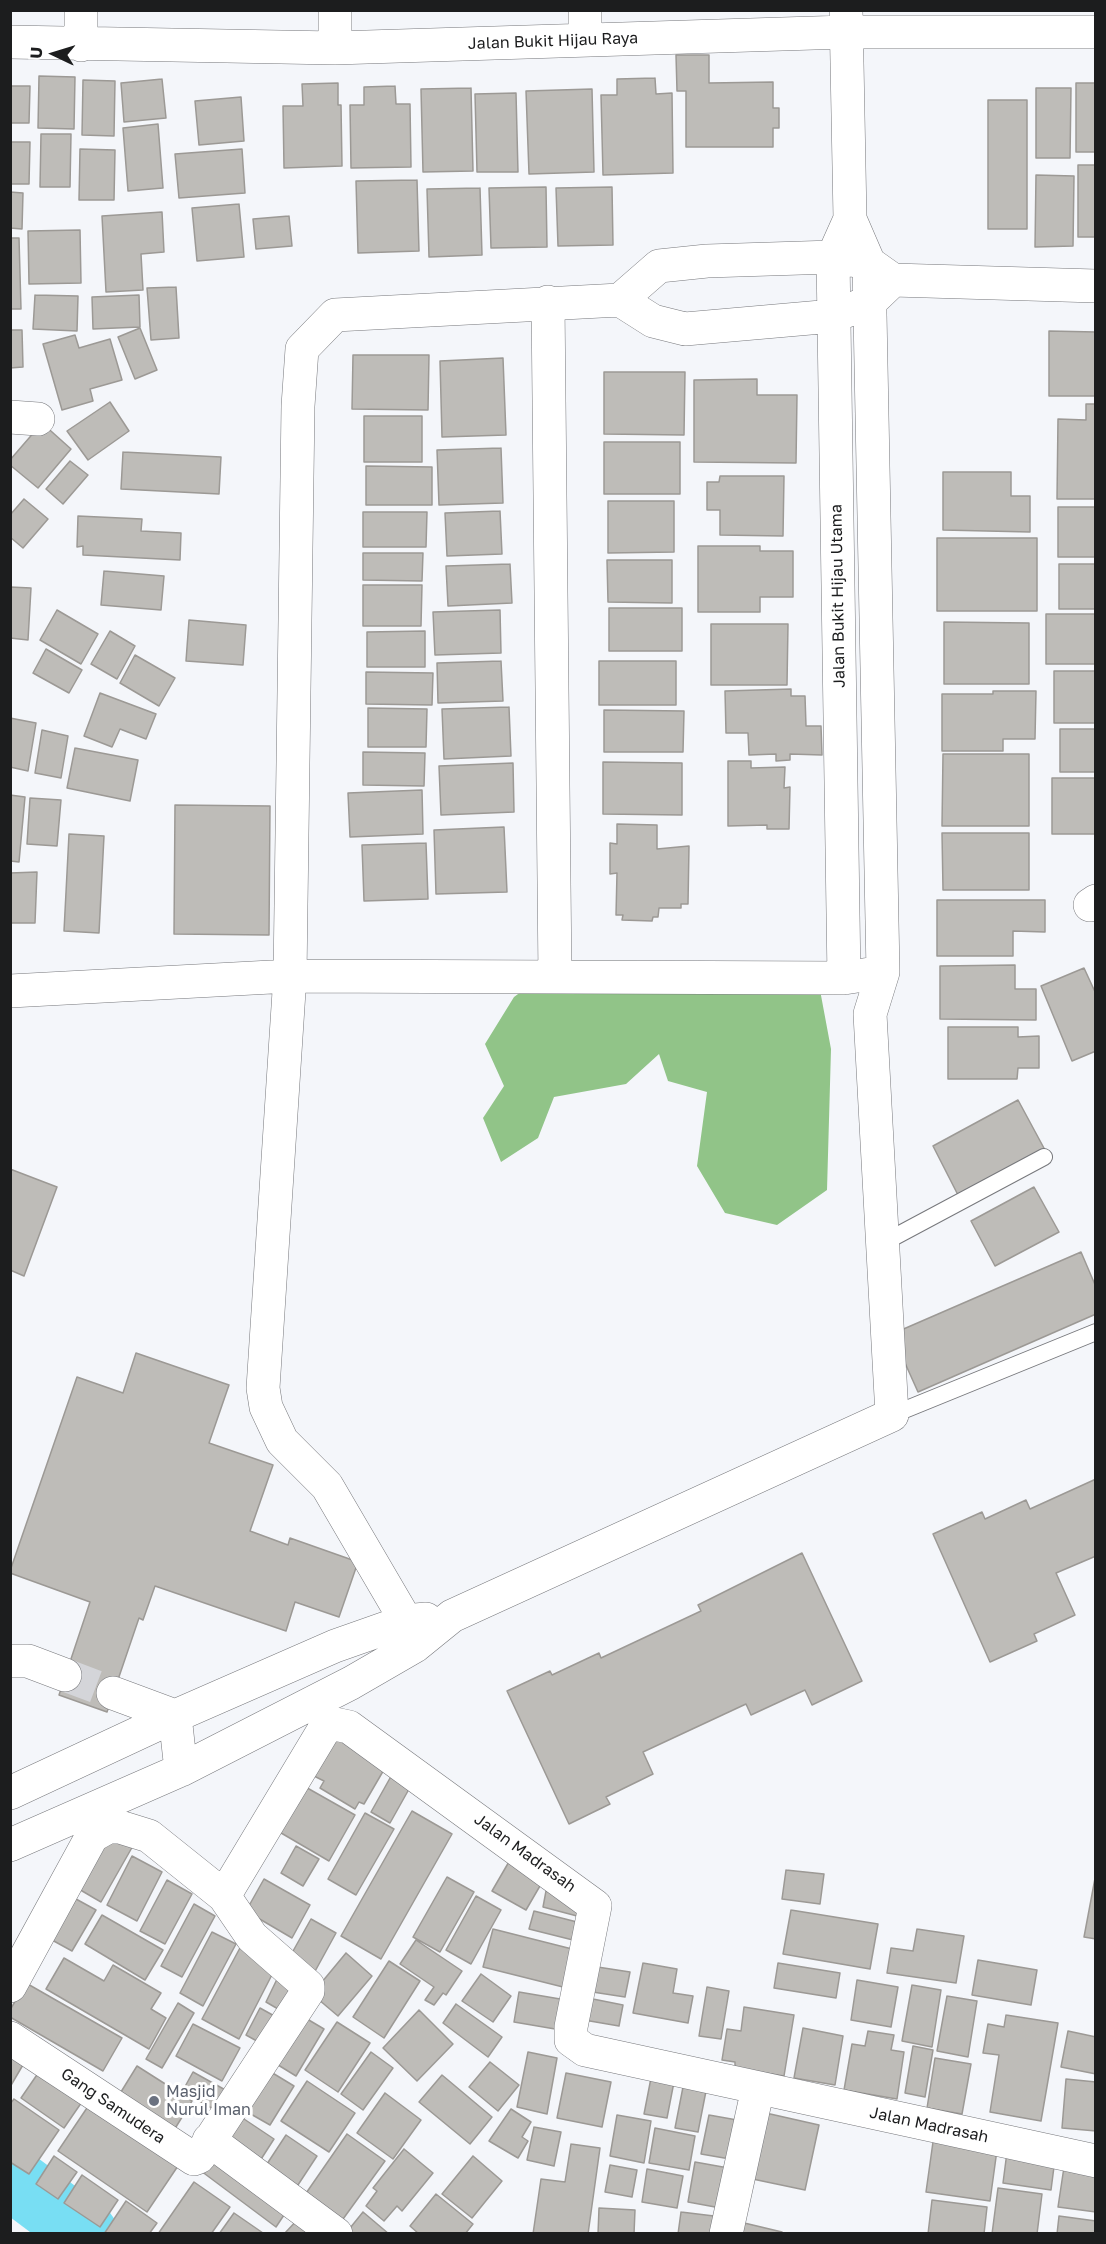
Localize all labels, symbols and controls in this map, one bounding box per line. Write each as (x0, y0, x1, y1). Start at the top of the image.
north arrow (24, 24, 84, 84)
street label: Jalan Bukit Hijau Raya (467, 28, 639, 54)
text: U (26, 46, 46, 59)
street label: Jalan Bukit Hijau Utama (827, 504, 849, 688)
street label: Jalan Madrasah (470, 1810, 580, 1896)
street label: Gang Samudera (57, 2064, 169, 2148)
place label: Masjid Nurul Iman (166, 2082, 251, 2120)
marker: Masjid Nurul Iman (147, 2094, 161, 2108)
street label: Jalan Madrasah (868, 2103, 990, 2147)

